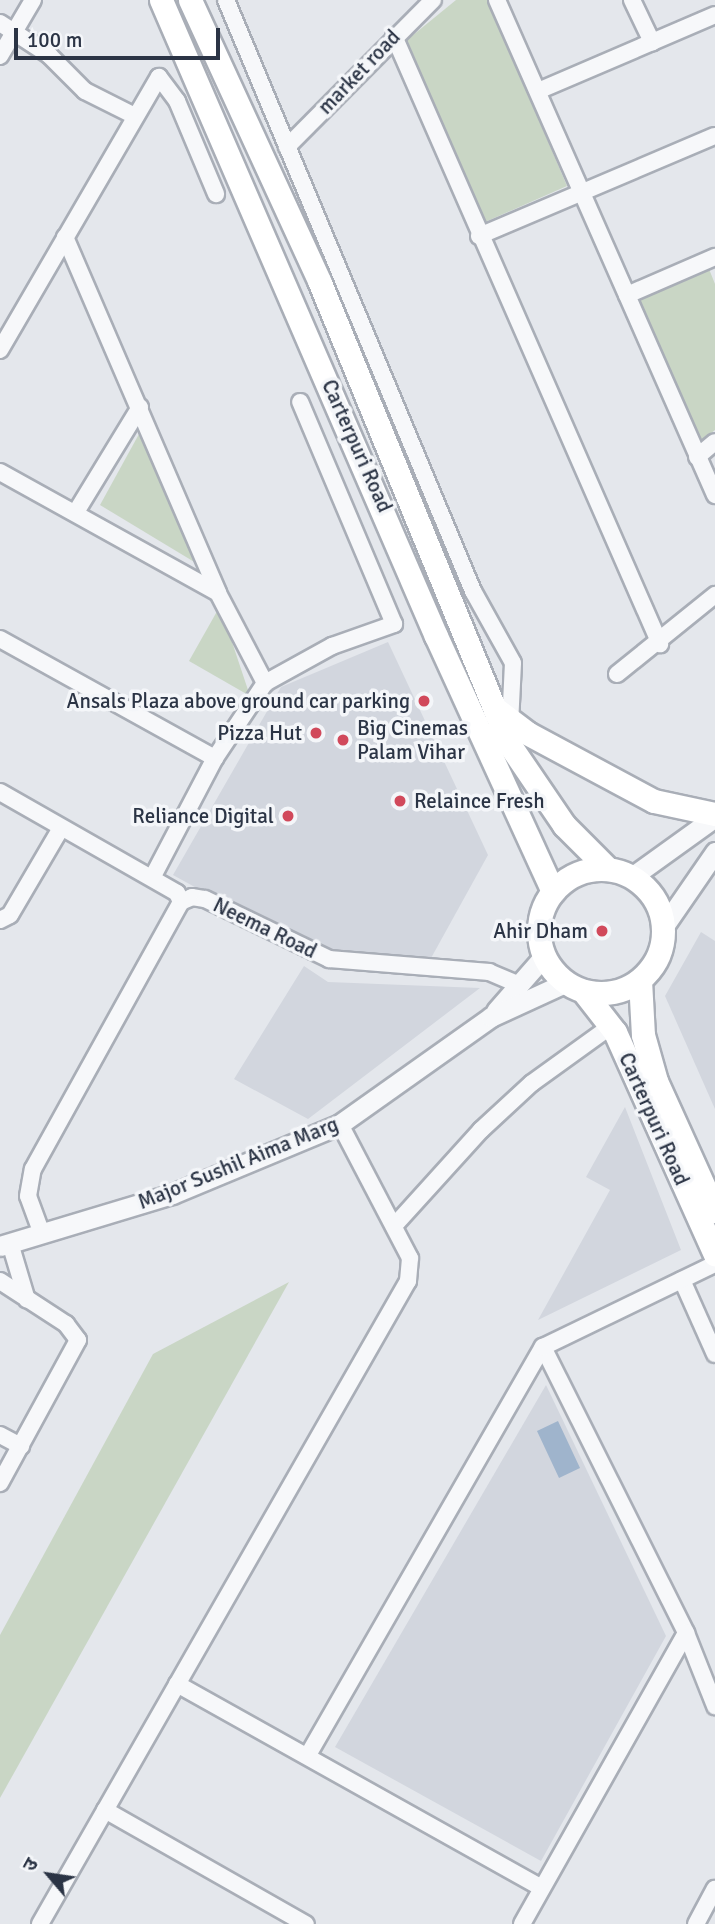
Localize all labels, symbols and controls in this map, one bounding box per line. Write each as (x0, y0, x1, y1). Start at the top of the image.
scale bar (18, 14, 224, 58)
street label: market road (313, 25, 405, 119)
text: 100 m (27, 27, 82, 53)
street label: Carterpuri Road (316, 376, 398, 516)
place label: Ansals Plaza above ground car parking (67, 688, 410, 714)
marker: Ansals Plaza above ground car parking (416, 693, 432, 709)
place label: Big Cinemas Palam Vihar (357, 715, 468, 765)
place label: Pizza Hut (217, 720, 302, 746)
marker: Pizza Hut (308, 725, 324, 741)
marker: Big Cinemas Palam Vihar (335, 732, 351, 748)
place label: Relaince Fresh (414, 788, 545, 814)
marker: Relaince Fresh (392, 793, 408, 809)
place label: Reliance Digital (132, 803, 274, 829)
marker: Reliance Digital (280, 808, 296, 824)
street label: Neema Road (209, 892, 321, 964)
place label: Ahir Dham (493, 918, 588, 944)
marker: Ahir Dham (594, 923, 610, 939)
street label: Carterpuri Road (613, 1049, 695, 1189)
street label: Major Sushil Aima Marg (134, 1111, 342, 1215)
north arrow (14, 1840, 84, 1910)
text: उ (17, 1854, 44, 1876)

